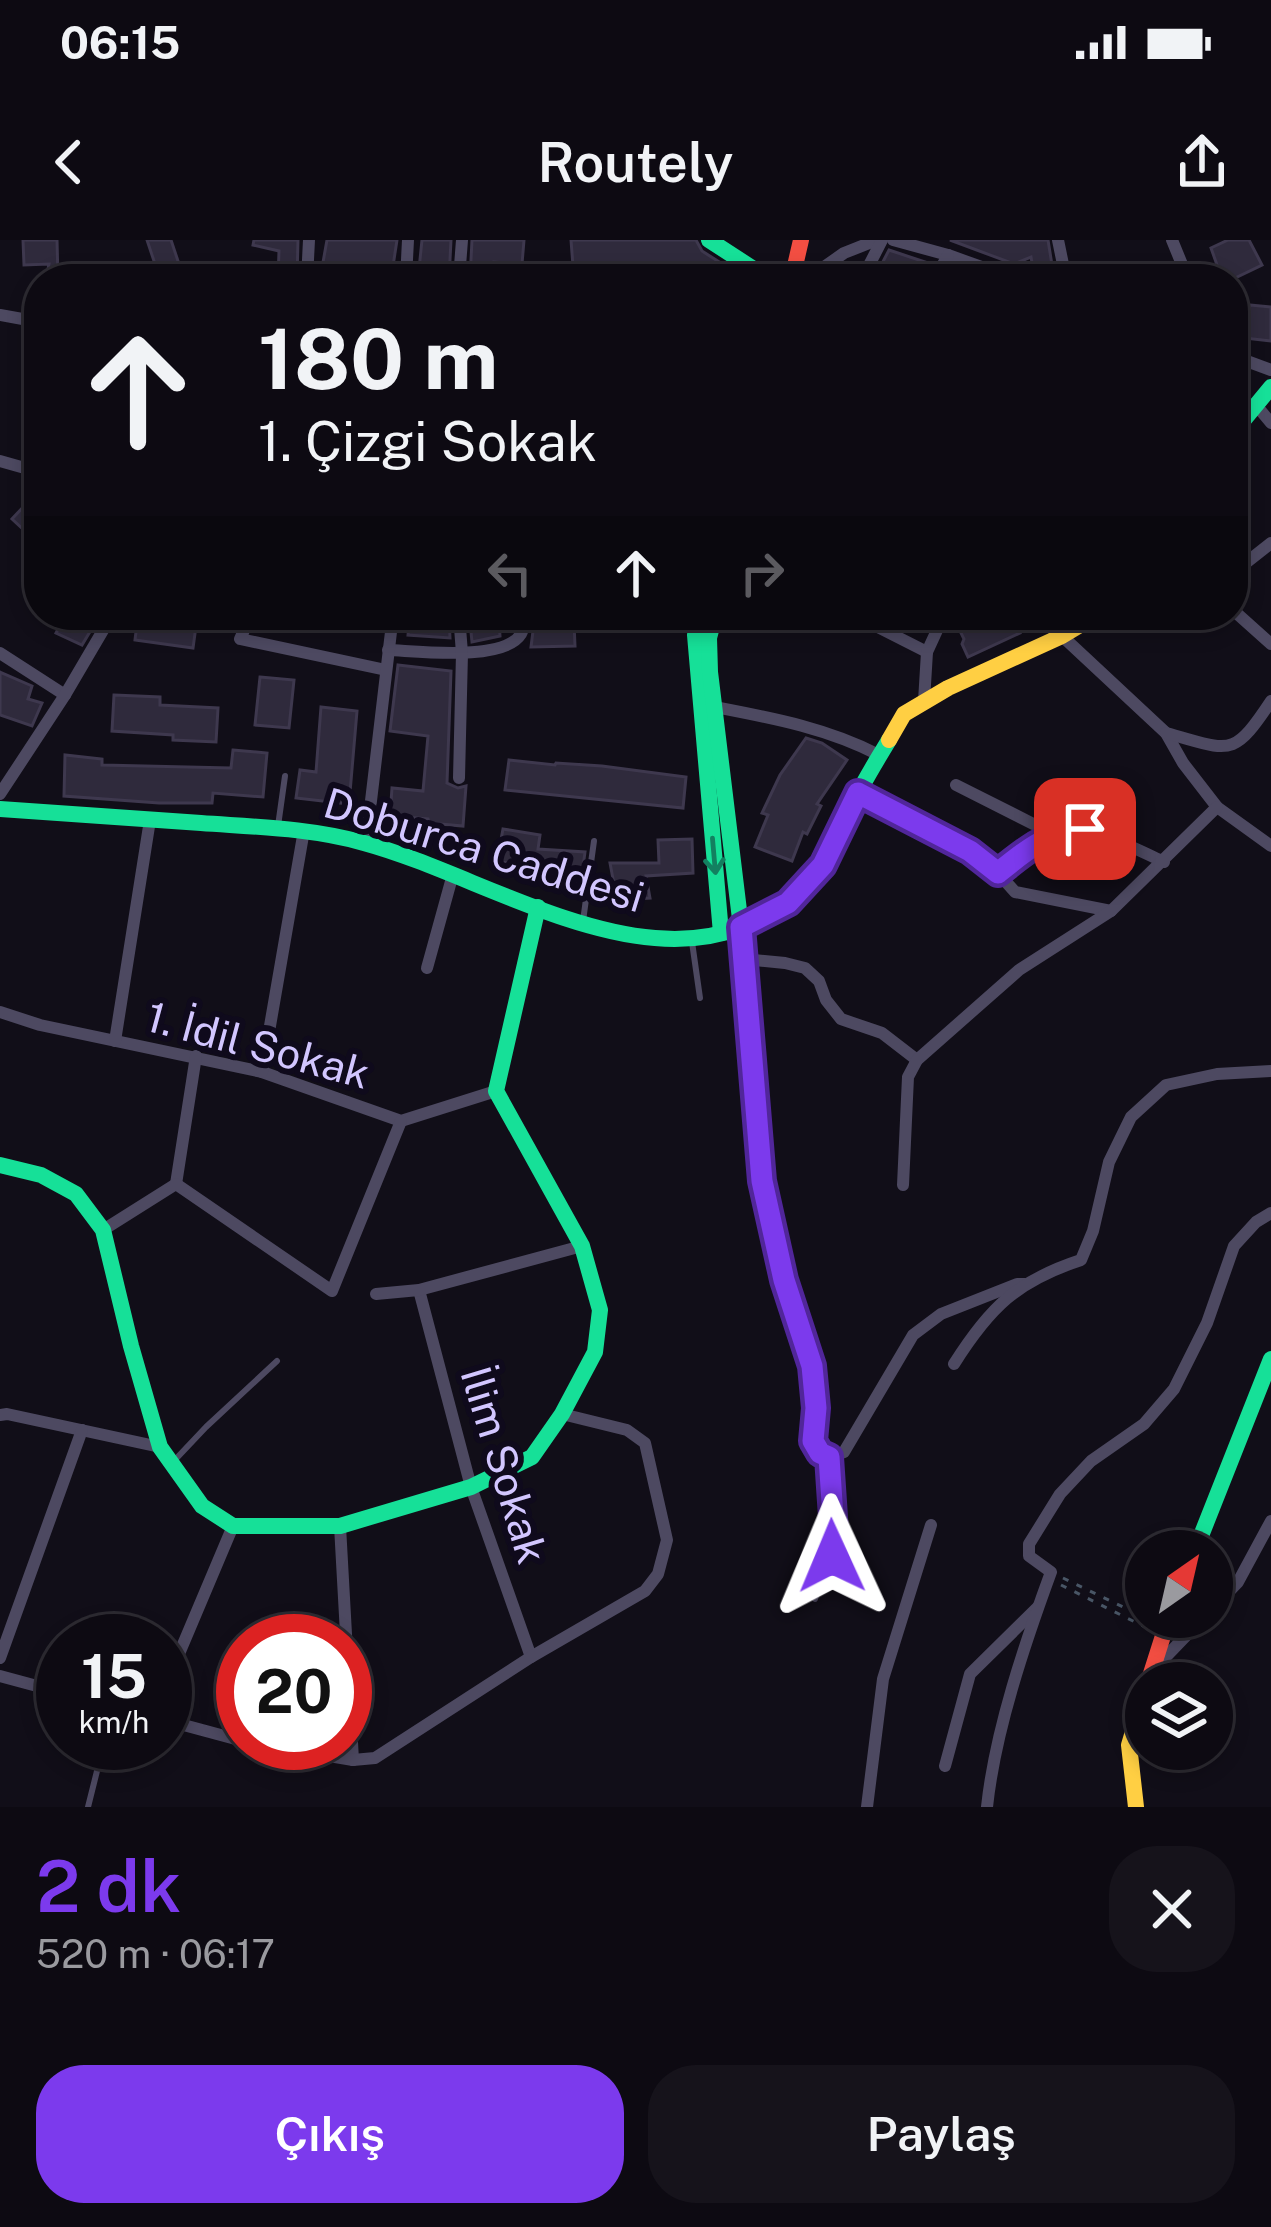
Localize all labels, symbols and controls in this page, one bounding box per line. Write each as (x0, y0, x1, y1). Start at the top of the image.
text: 06:15 (60, 16, 180, 69)
icon: back (36, 129, 102, 195)
icon: share (1169, 129, 1235, 195)
text: Routely (537, 131, 734, 194)
text: 180 m (258, 309, 498, 408)
icon: ahead (60, 312, 216, 468)
text: 1. Çizgi Sokak (258, 410, 597, 473)
icon: left (477, 540, 543, 606)
icon: ahead (603, 540, 669, 606)
icon: right (729, 540, 795, 606)
street label: Doburca Caddesi (318, 778, 650, 921)
pin (1034, 778, 1136, 880)
icon: arrive (1052, 796, 1118, 862)
one-way arrow (703, 836, 726, 875)
street label: 1. İdil Sokak (141, 991, 375, 1098)
street label: İlim Sokak (451, 1361, 558, 1569)
position arrow (769, 1493, 895, 1619)
north arrow (1125, 1530, 1233, 1638)
map controls (1125, 1530, 1233, 1770)
speed limit sign: 20 (216, 1614, 372, 1770)
text: 15 (81, 1641, 147, 1712)
button: layers (1125, 1662, 1233, 1770)
text: km/h (79, 1704, 149, 1740)
text: 2 dk (36, 1844, 182, 1928)
button: close (1109, 1846, 1235, 1972)
text: 520 m · 06:17 (36, 1931, 275, 1977)
button: Çıkış (36, 2065, 624, 2203)
button: Paylaş (648, 2065, 1235, 2203)

